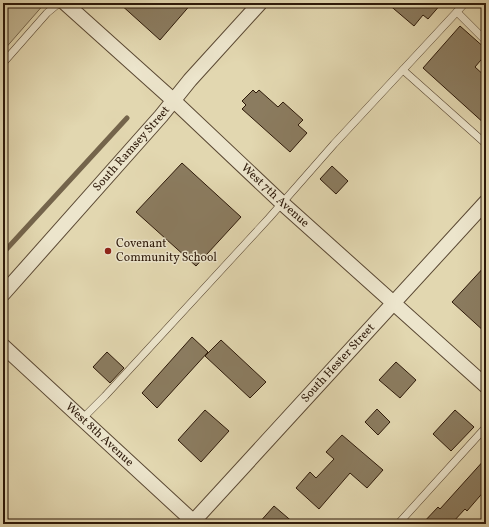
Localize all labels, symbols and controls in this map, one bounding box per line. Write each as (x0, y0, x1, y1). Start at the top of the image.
street label: South Ramsey Street (90, 103, 174, 195)
street label: West 7th Avenue (237, 160, 313, 232)
place label: Covenant Community School (116, 236, 217, 266)
marker: Covenant Community School (103, 246, 113, 256)
street label: South Hester Street (298, 320, 379, 406)
street label: West 8th Avenue (62, 399, 137, 471)

